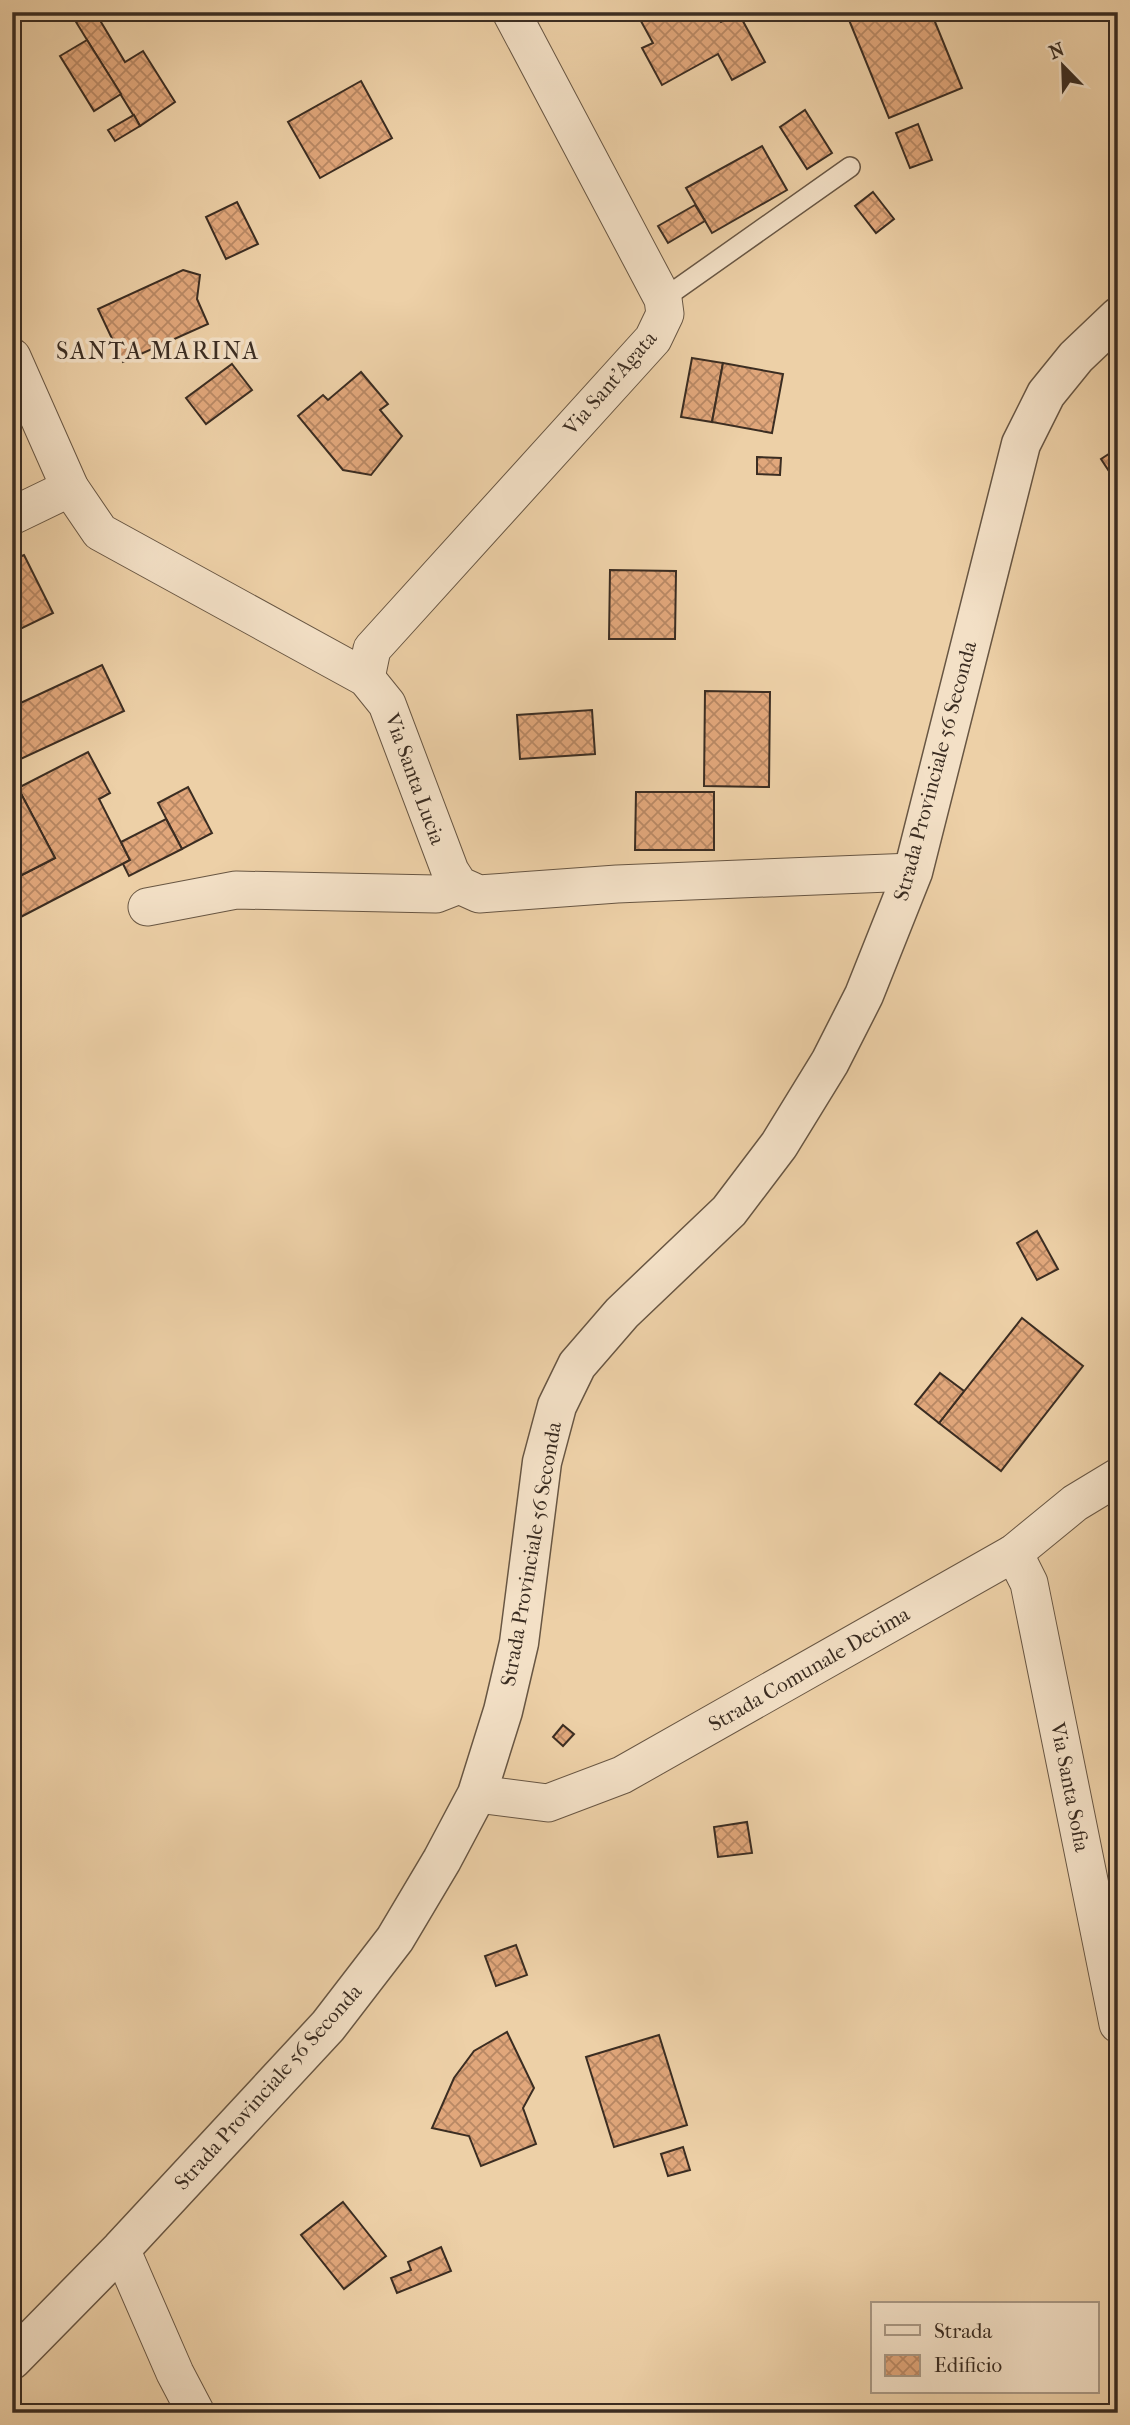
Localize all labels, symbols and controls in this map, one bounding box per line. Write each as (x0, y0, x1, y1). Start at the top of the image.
north arrow (1028, 32, 1098, 102)
text: N (1046, 38, 1068, 64)
street label: Via Sant'Agata (558, 326, 662, 440)
district label: SANTA MARINA (56, 337, 260, 365)
street label: Strada Provinciale 56 Seconda (889, 638, 981, 904)
street label: Via Santa Lucia (380, 709, 450, 848)
street label: Strada Provinciale 56 Seconda (496, 1420, 566, 1688)
street label: Strada Comunale Decima (704, 1601, 914, 1736)
street label: Via Santa Sofia (1046, 1719, 1094, 1854)
street label: Strada Provinciale 56 Seconda (169, 1979, 367, 2195)
legend (871, 2302, 1098, 2394)
text: Strada (934, 2319, 992, 2343)
text: Edificio (934, 2353, 1002, 2377)

